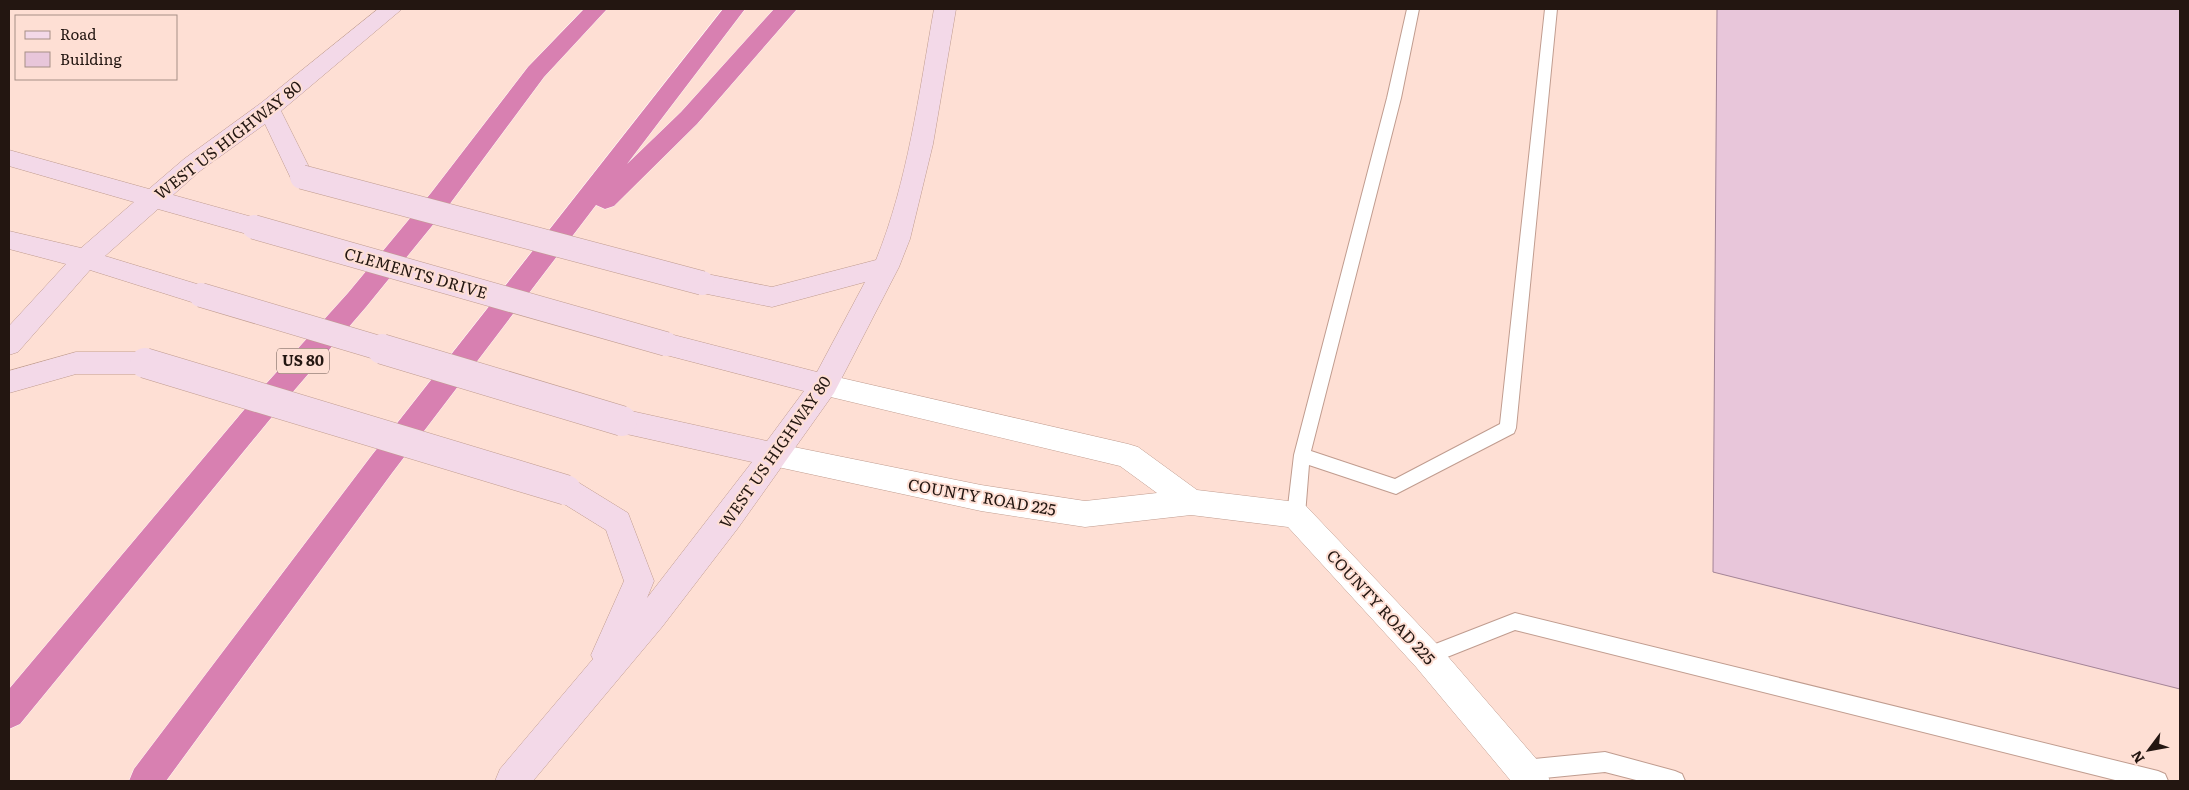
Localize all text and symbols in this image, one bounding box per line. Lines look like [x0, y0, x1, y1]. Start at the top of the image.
legend [15, 15, 178, 80]
text: Road [60, 22, 96, 45]
text: Building [60, 47, 122, 70]
street label: WEST US HIGHWAY 80 [149, 74, 306, 204]
street label: CLEMENTS DRIVE [342, 240, 491, 304]
road number: US 80 [277, 348, 329, 374]
street label: WEST US HIGHWAY 80 [712, 370, 836, 533]
street label: COUNTY ROAD 225 [906, 471, 1058, 521]
street label: COUNTY ROAD 225 [1322, 543, 1442, 669]
north arrow [2124, 725, 2174, 775]
text: N [2125, 747, 2149, 768]

